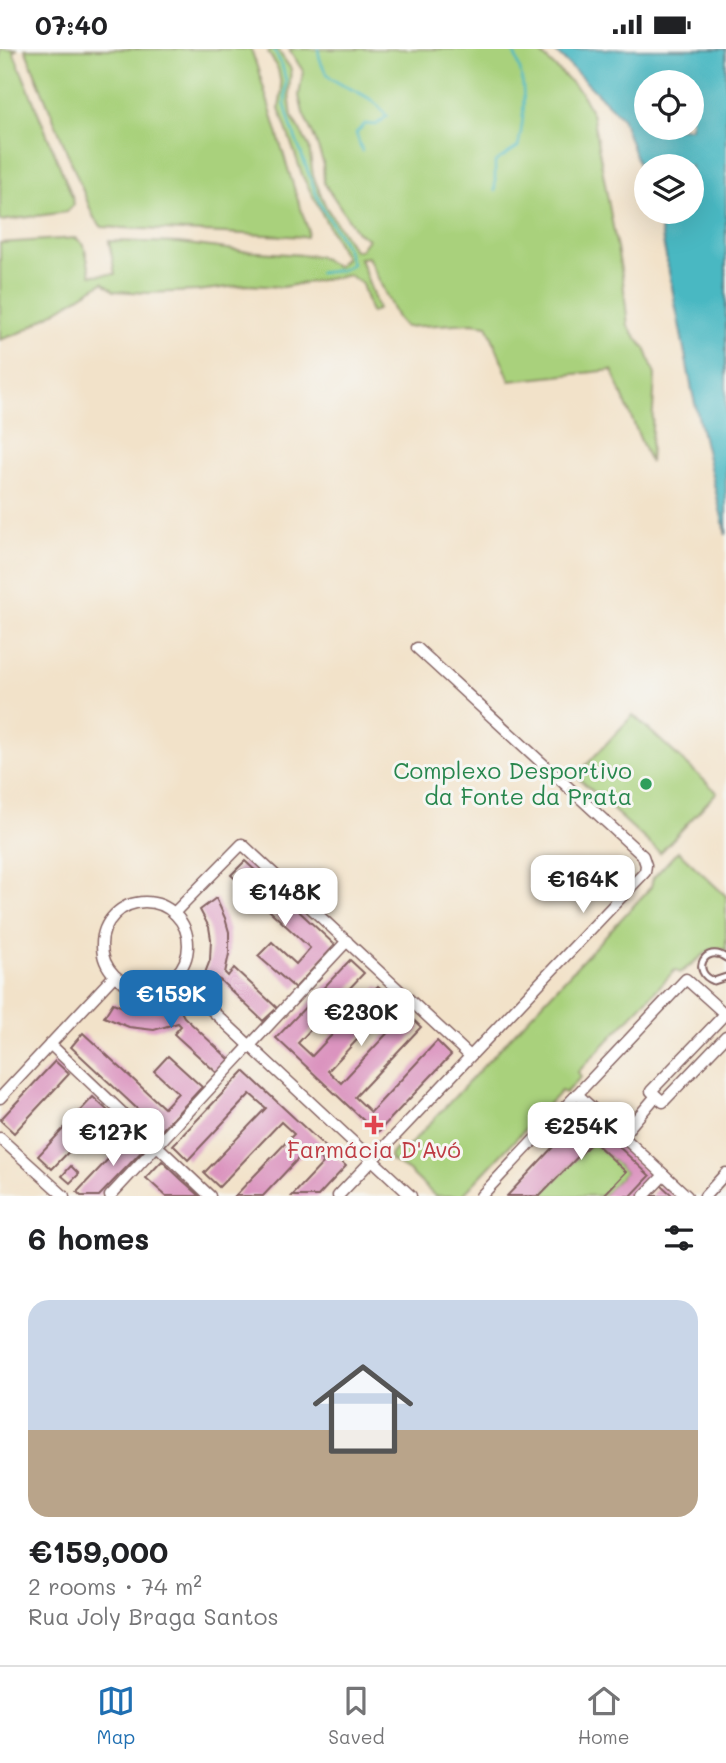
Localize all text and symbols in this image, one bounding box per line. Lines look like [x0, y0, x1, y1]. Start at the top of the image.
text: 07:40 [35, 8, 108, 42]
map controls [634, 70, 704, 224]
button: locate [634, 70, 704, 140]
button: layers [634, 154, 704, 224]
place label: Complexo Desportivo da Fonte da Prata [393, 755, 632, 811]
marker: Complexo Desportivo da Fonte da Prata [638, 776, 654, 792]
pin: €164K [534, 855, 632, 915]
text: €164K [547, 863, 619, 893]
pin: €148K [236, 869, 334, 928]
text: €148K [249, 876, 321, 906]
pin: €159K [122, 971, 220, 1030]
text: €159K [135, 978, 207, 1008]
pin: €230K [312, 989, 410, 1048]
text: €230K [323, 996, 399, 1026]
pin: €254K [532, 1103, 630, 1162]
pin: €127K [64, 1109, 162, 1168]
text: €254K [544, 1110, 618, 1140]
text: €127K [78, 1116, 148, 1146]
marker: Farmácia D'Avó [366, 1117, 382, 1133]
place label: Farmácia D'Avó [287, 1134, 461, 1164]
text: 6 homes [28, 1218, 149, 1258]
icon: filters [660, 1219, 698, 1257]
icon: home [300, 1346, 426, 1472]
text: €159,000 [28, 1531, 168, 1571]
text: 2 rooms · 74 m² [28, 1571, 202, 1601]
text: Rua Joly Braga Santos [28, 1601, 279, 1631]
tab: Map [97, 1682, 135, 1749]
tab: Saved [328, 1682, 385, 1749]
tab: Home [578, 1682, 629, 1749]

